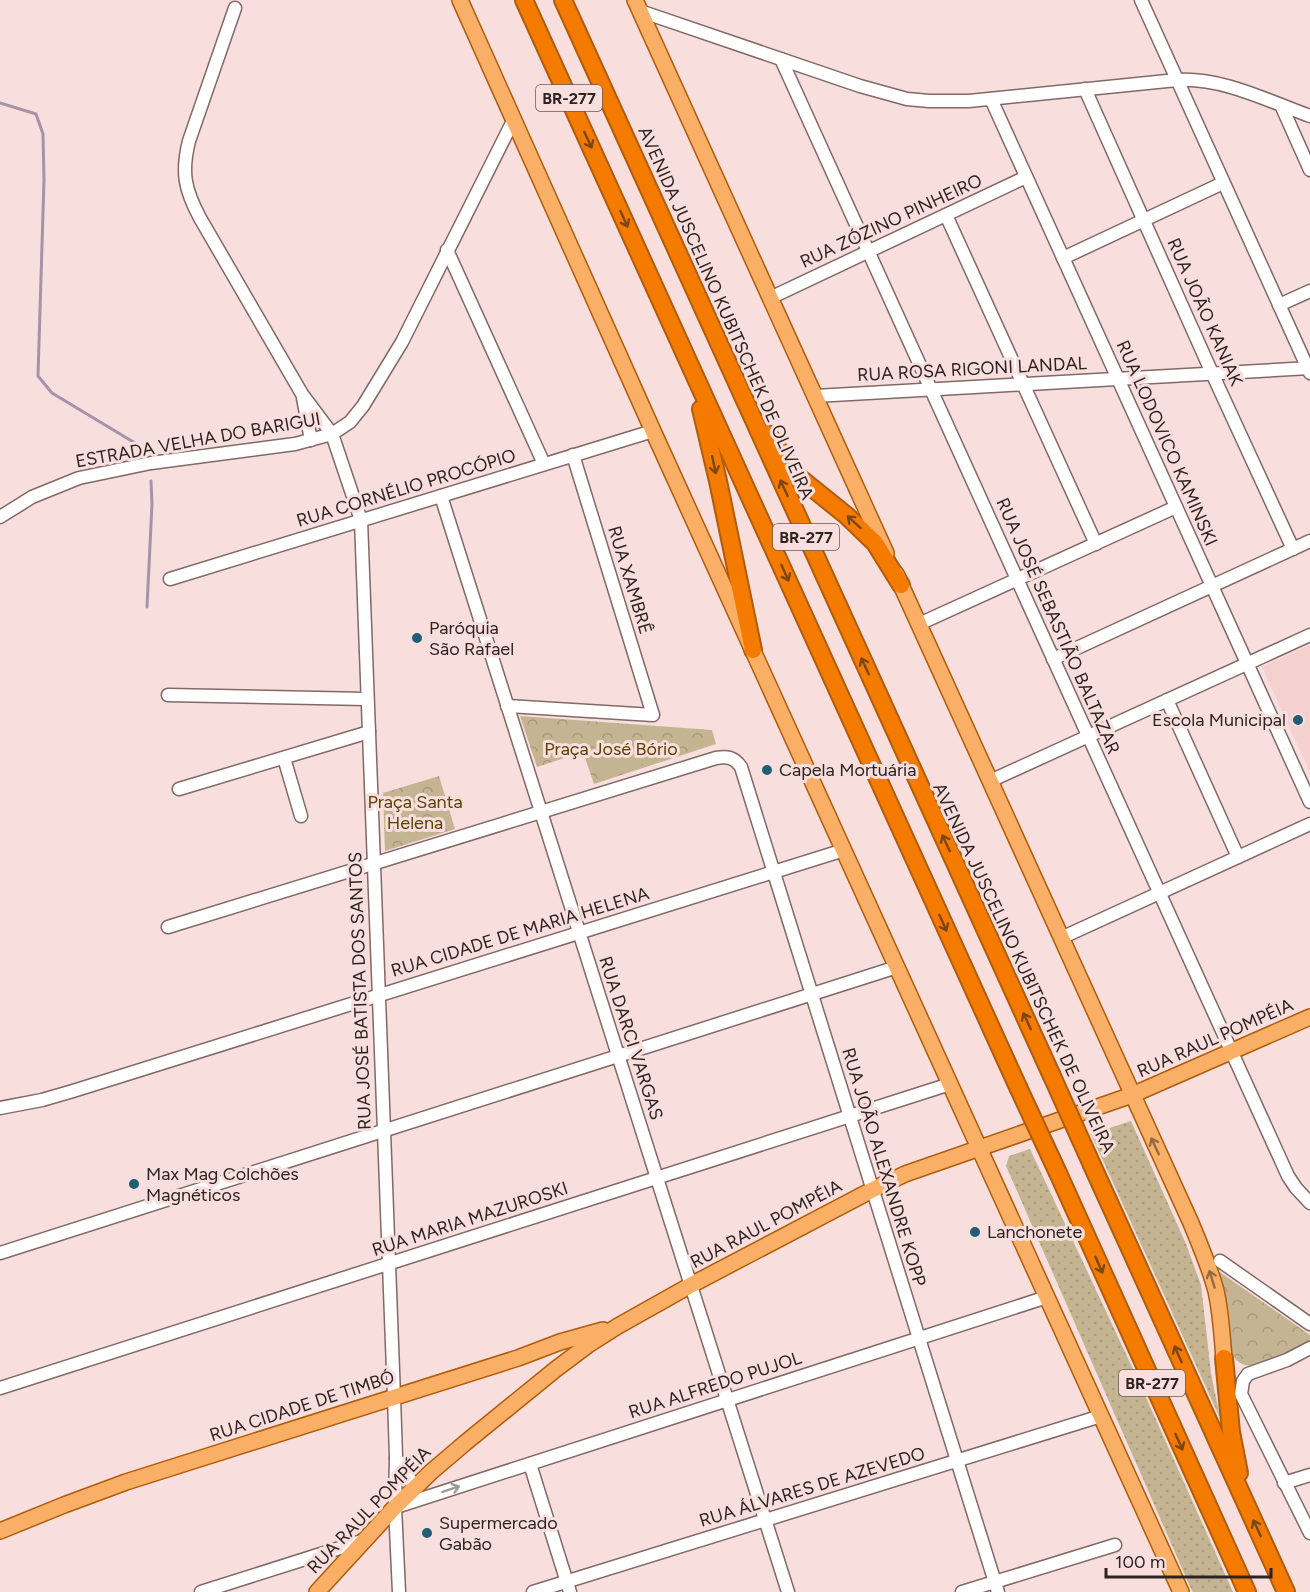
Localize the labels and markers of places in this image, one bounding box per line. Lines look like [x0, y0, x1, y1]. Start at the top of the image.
place label: Paróquia São Rafael [429, 617, 514, 660]
marker: Paróquia São Rafael [410, 631, 424, 645]
place label: Escola Municipal [1152, 709, 1286, 731]
marker: Escola Municipal [1291, 713, 1305, 727]
place label: Capela Mortuária [779, 759, 916, 781]
marker: Capela Mortuária [760, 763, 774, 777]
place label: Max Mag Colchões Magnéticos [146, 1163, 299, 1206]
marker: Max Mag Colchões Magnéticos [127, 1177, 141, 1191]
place label: Lanchonete [987, 1221, 1082, 1243]
marker: Lanchonete [968, 1225, 982, 1239]
place label: Supermercado Gabão [439, 1512, 558, 1555]
marker: Supermercado Gabão [420, 1526, 434, 1540]

